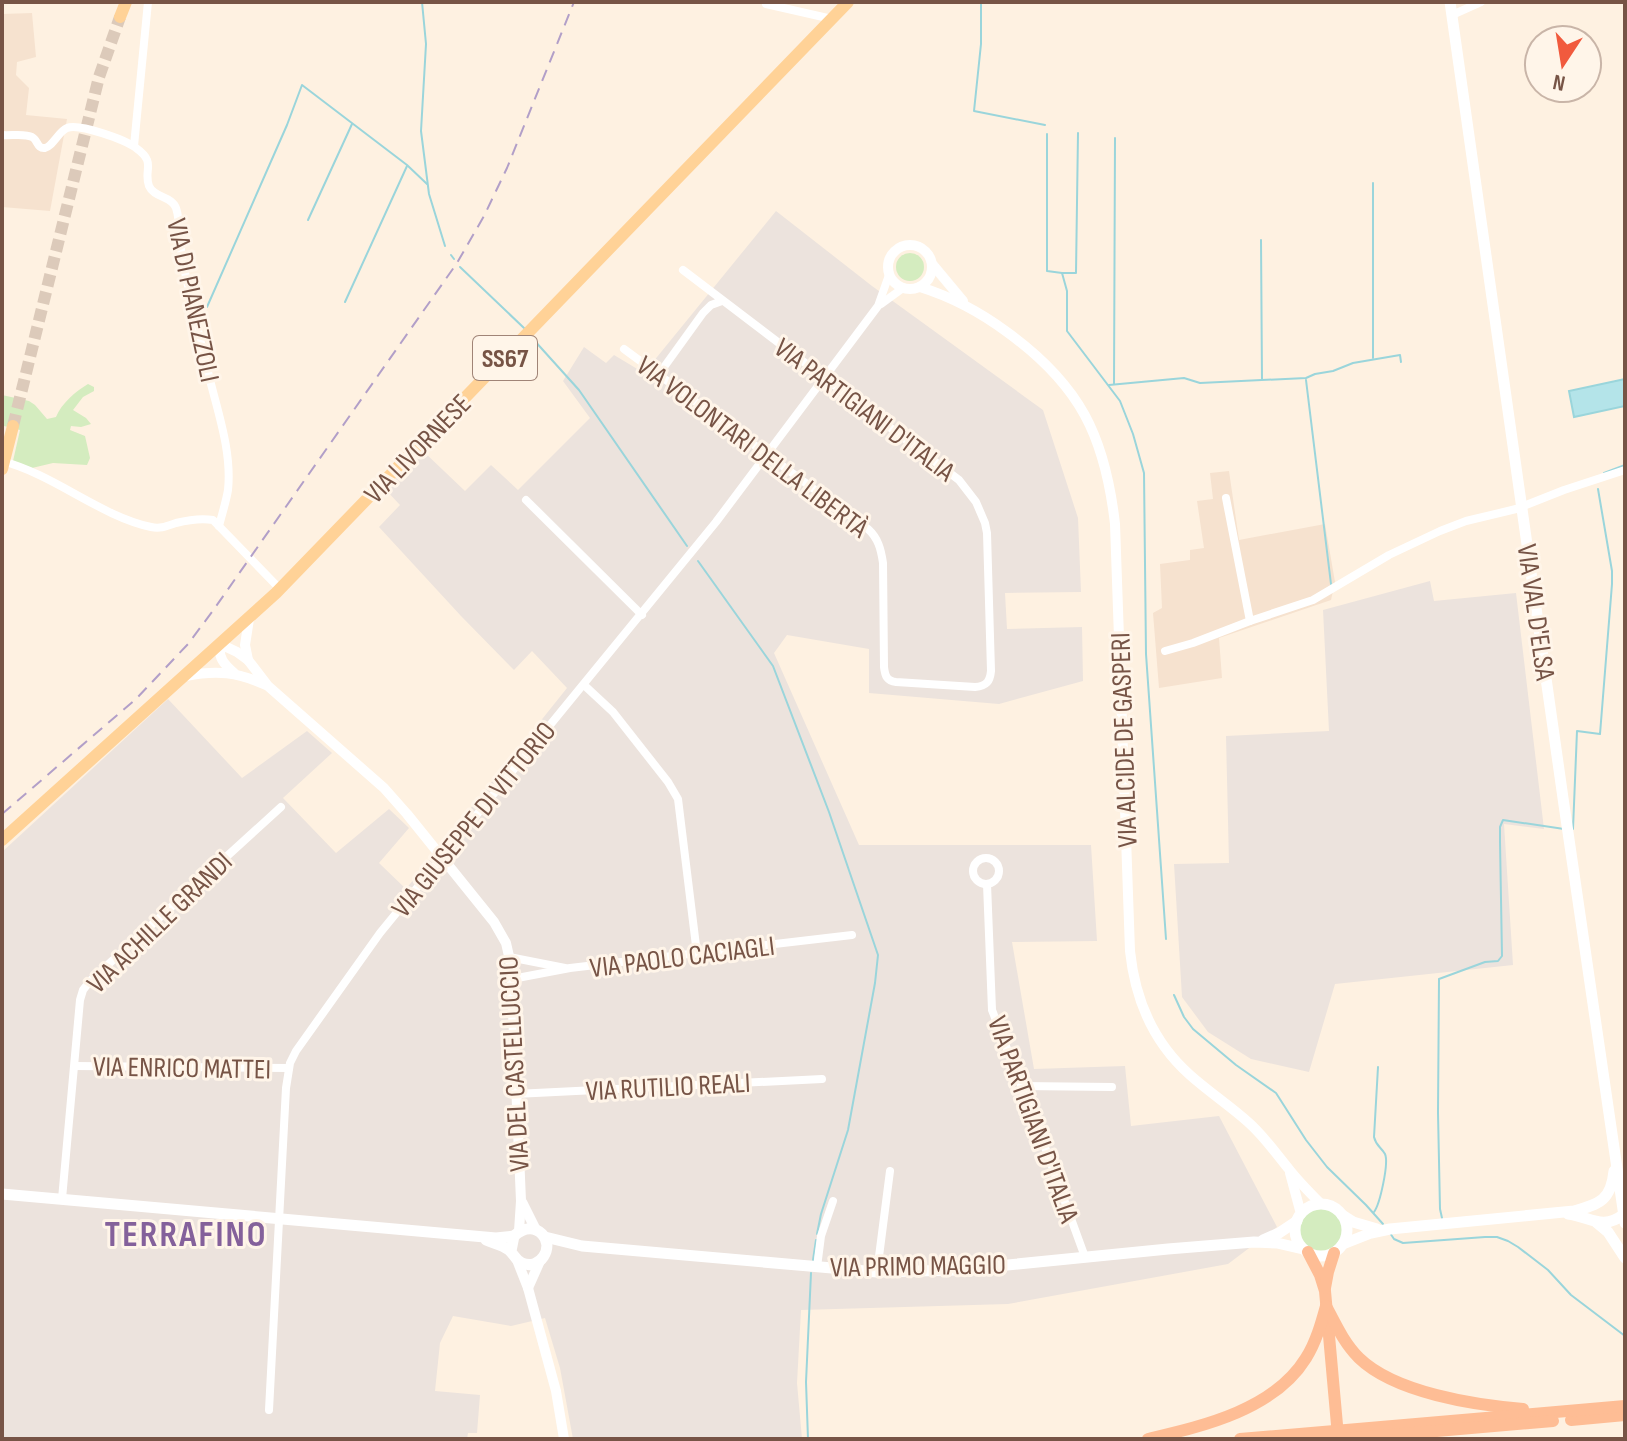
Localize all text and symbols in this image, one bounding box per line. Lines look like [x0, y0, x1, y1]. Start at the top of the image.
north arrow [1523, 24, 1603, 104]
text: N [1551, 68, 1568, 97]
street label: VIA DI PIANEZZOLI [159, 215, 226, 385]
street label: VIA PARTIGIANI D'ITALIA [767, 332, 962, 489]
road number: SS67 [473, 336, 537, 380]
street label: VIA VOLONTARI DELLA LIBERTÀ [630, 349, 875, 546]
street label: VIA LIVORNESE [358, 388, 478, 511]
street label: VIA VAL D'ELSA [1510, 542, 1562, 683]
street label: VIA ALCIDE DE GASPERI [1104, 632, 1145, 848]
street label: VIA GIUSEPPE DI VITTORIO [385, 715, 563, 924]
street label: VIA ACHILLE GRANDI [81, 846, 240, 1001]
street label: VIA PAOLO CACIAGLI [588, 930, 776, 985]
street label: VIA DEL CASTELLUCCIO [492, 955, 537, 1172]
street label: VIA PARTIGIANI D'ITALIA [980, 1012, 1086, 1228]
street label: VIA ENRICO MATTEI [93, 1050, 271, 1087]
street label: VIA RUTILIO REALI [585, 1067, 751, 1108]
district label: TERRAFINO [105, 1214, 267, 1257]
street label: VIA PRIMO MAGGIO [830, 1248, 1006, 1285]

